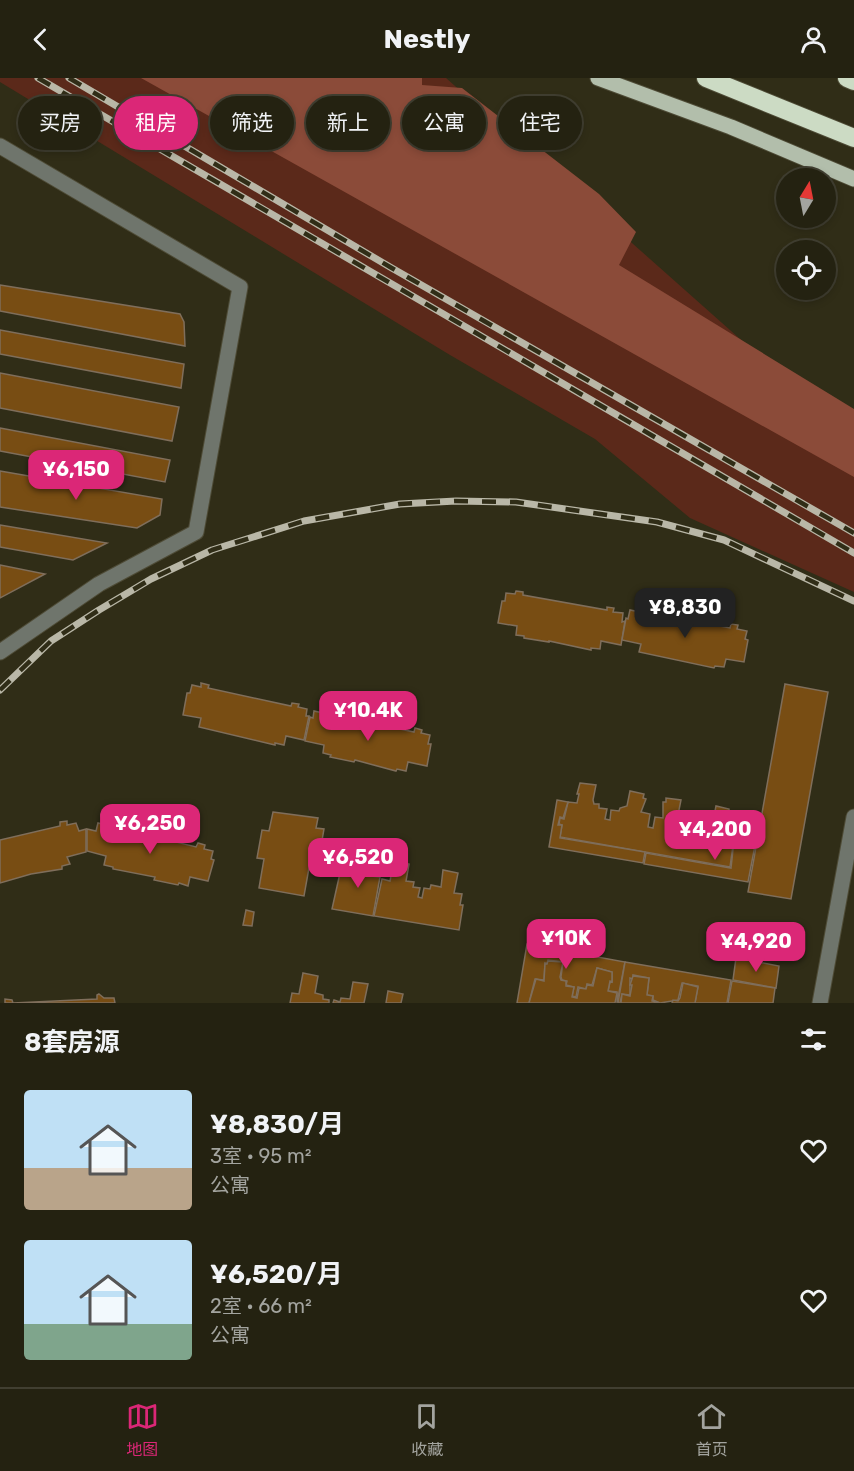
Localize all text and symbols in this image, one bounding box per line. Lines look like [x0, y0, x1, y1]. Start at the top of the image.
icon: back [24, 23, 57, 56]
text: Nestly [384, 23, 470, 55]
icon: person [797, 23, 830, 56]
chip: 买房 [18, 96, 102, 150]
chip: 租房 [114, 96, 198, 150]
chip: 筛选 [210, 96, 294, 150]
chip: 新上 [306, 96, 390, 150]
chip: 公寓 [402, 96, 486, 150]
chip: 住宅 [498, 96, 582, 150]
north arrow [776, 168, 836, 228]
map controls [776, 168, 836, 300]
button: locate [776, 240, 836, 300]
pin: ¥6,150 [27, 450, 125, 501]
text: ¥6,150 [42, 457, 110, 481]
pin: ¥8,830 [636, 588, 734, 639]
text: ¥8,830 [648, 595, 722, 619]
pin: ¥10.4K [319, 691, 417, 742]
text: ¥10.4K [333, 698, 403, 722]
pin: ¥6,250 [101, 804, 199, 855]
pin: ¥4,200 [666, 810, 764, 861]
text: ¥6,250 [114, 811, 186, 835]
text: ¥4,200 [678, 817, 752, 841]
pin: ¥6,520 [309, 838, 407, 889]
text: ¥6,520 [322, 845, 394, 869]
pin: ¥10K [530, 919, 602, 970]
pin: ¥4,920 [707, 922, 805, 973]
text: ¥10K [541, 926, 591, 950]
text: ¥4,920 [720, 929, 792, 953]
icon: filters [797, 1023, 830, 1056]
text: 8套房源 [24, 1027, 120, 1058]
text: ¥8,830/月 [210, 1109, 344, 1140]
icon: home [72, 1114, 144, 1186]
icon: heart [797, 1134, 830, 1167]
text: 3室 · 95 m² [210, 1144, 312, 1168]
text: 公寓 [210, 1173, 250, 1197]
text: ¥6,520/月 [210, 1259, 343, 1290]
icon: home [72, 1264, 144, 1336]
icon: heart [797, 1284, 830, 1317]
text: 2室 · 66 m² [210, 1294, 312, 1318]
text: 公寓 [210, 1323, 250, 1347]
tab: 地图 [126, 1400, 159, 1460]
tab: 收藏 [410, 1400, 443, 1460]
tab: 首页 [695, 1400, 728, 1460]

